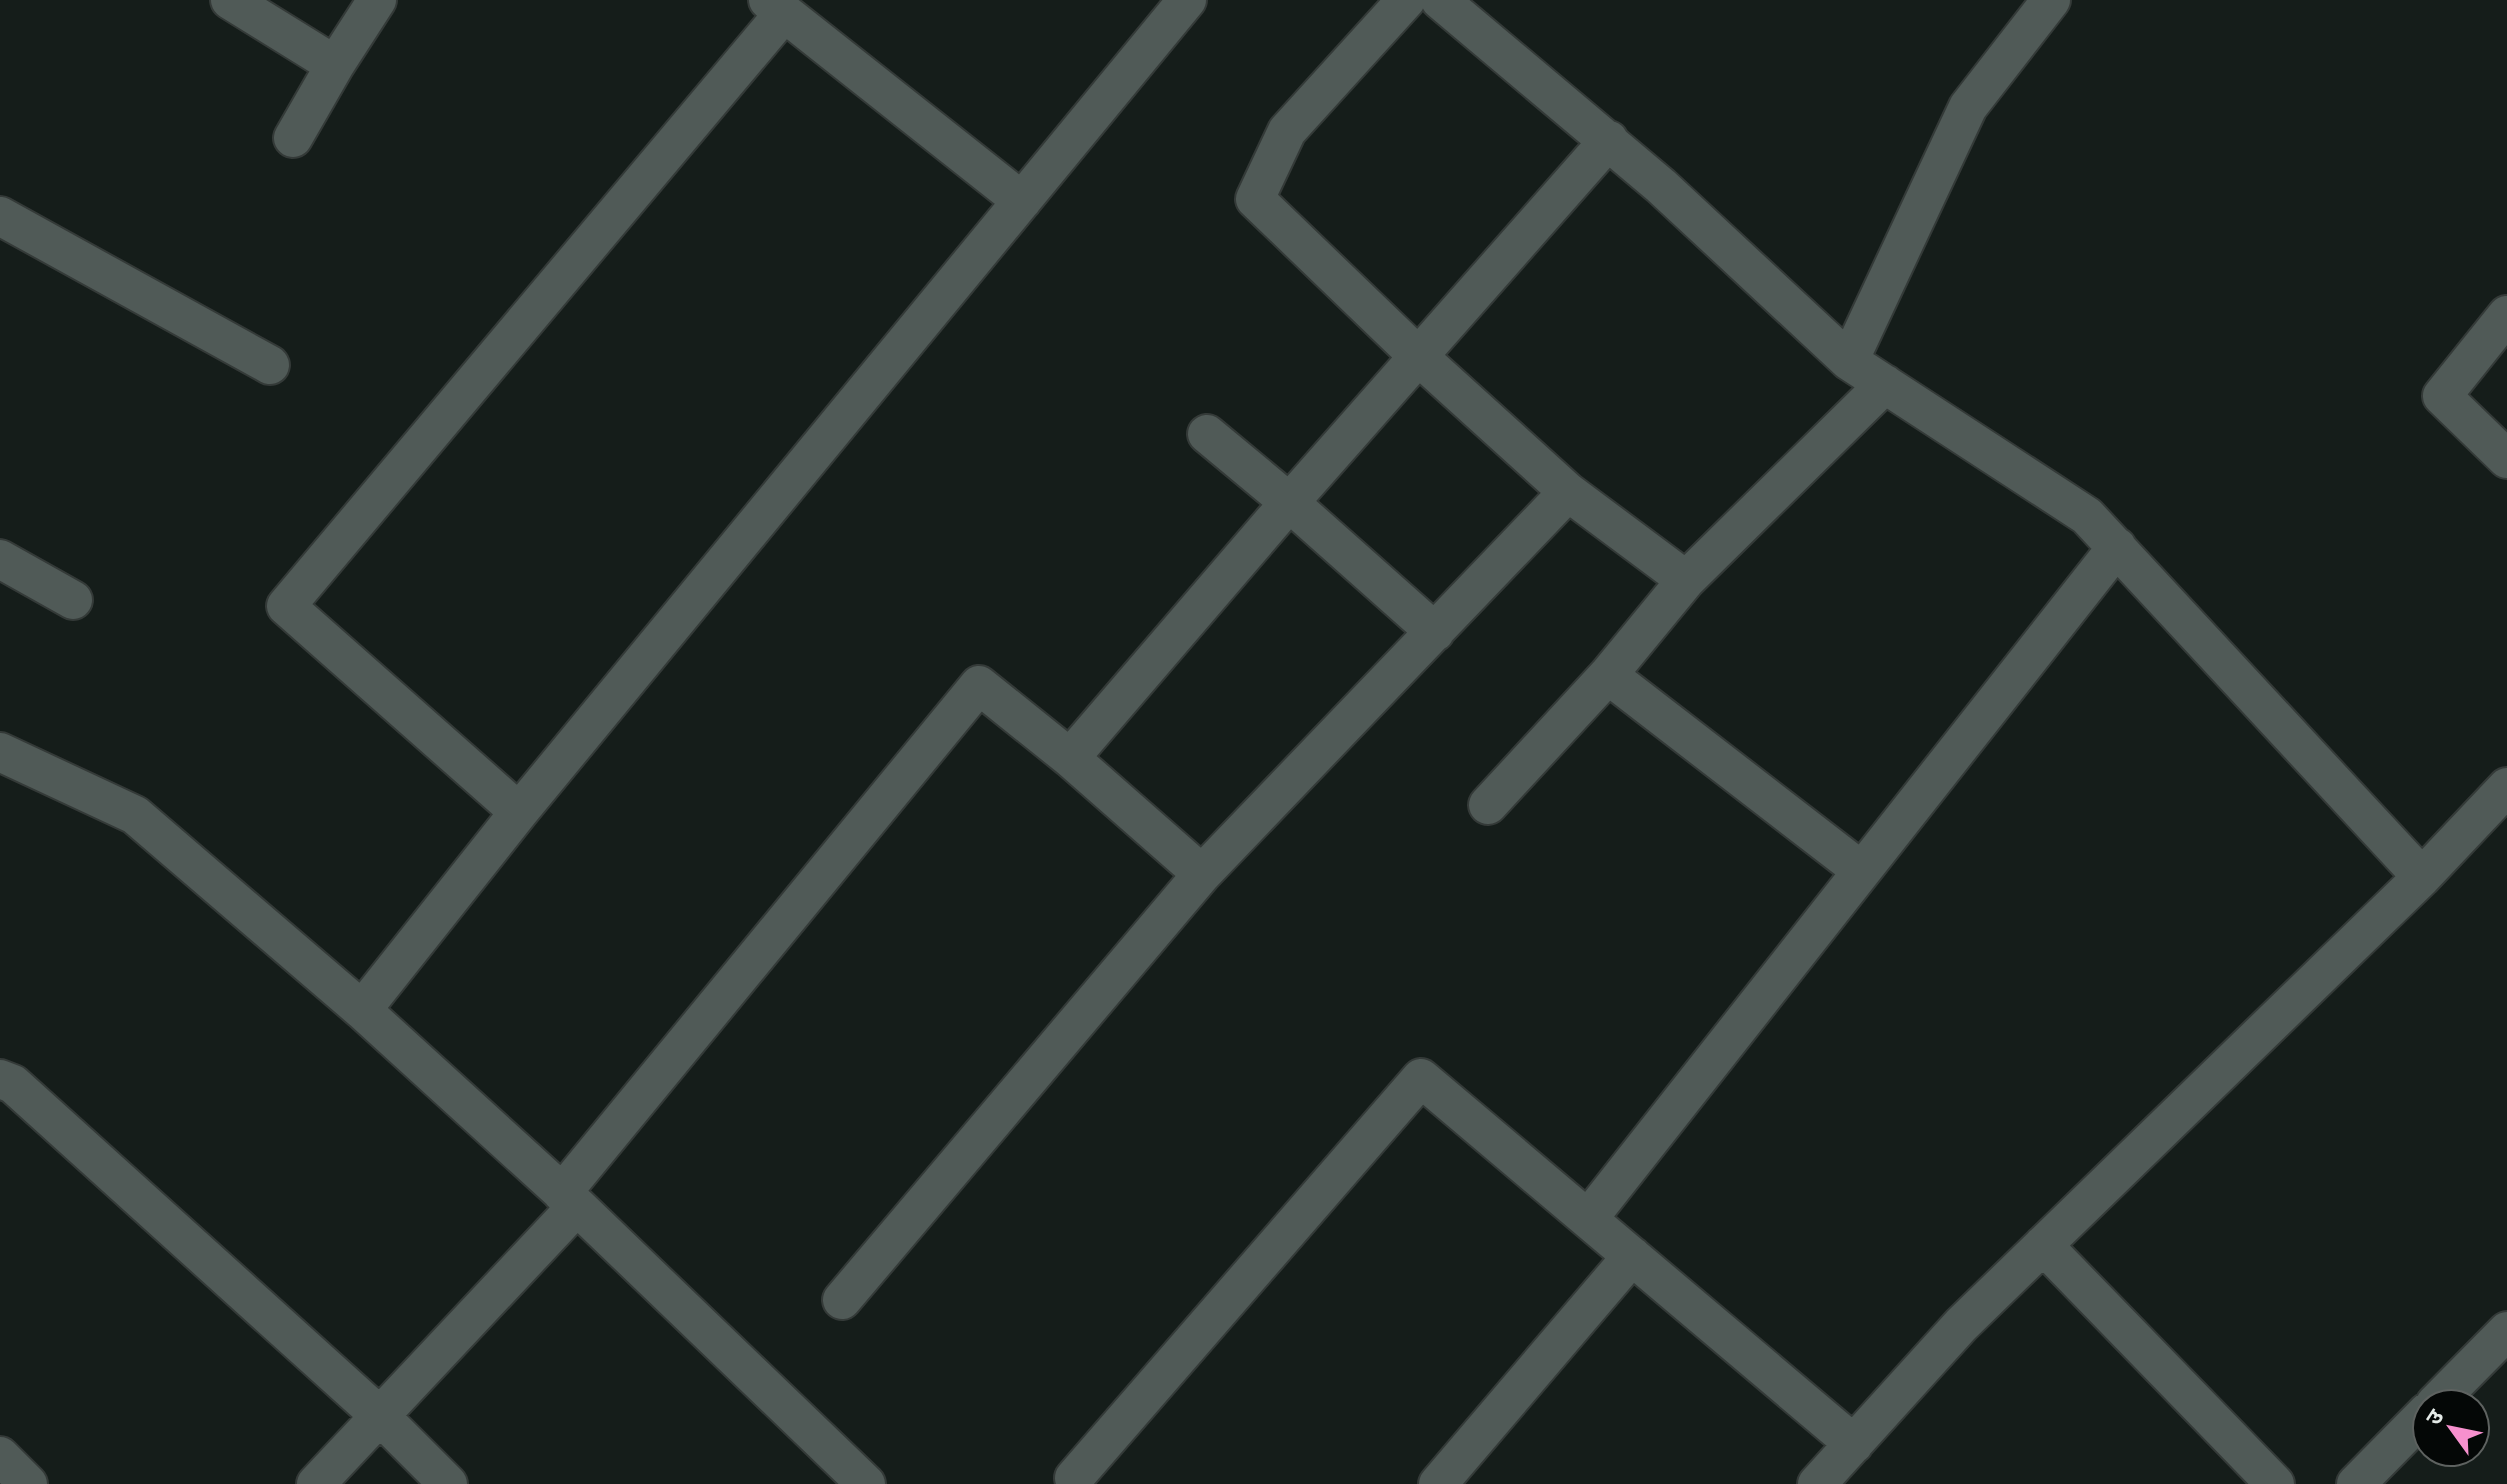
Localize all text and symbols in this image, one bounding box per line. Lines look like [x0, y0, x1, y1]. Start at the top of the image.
north arrow [2411, 1388, 2491, 1468]
text: उ [2421, 1404, 2451, 1431]

